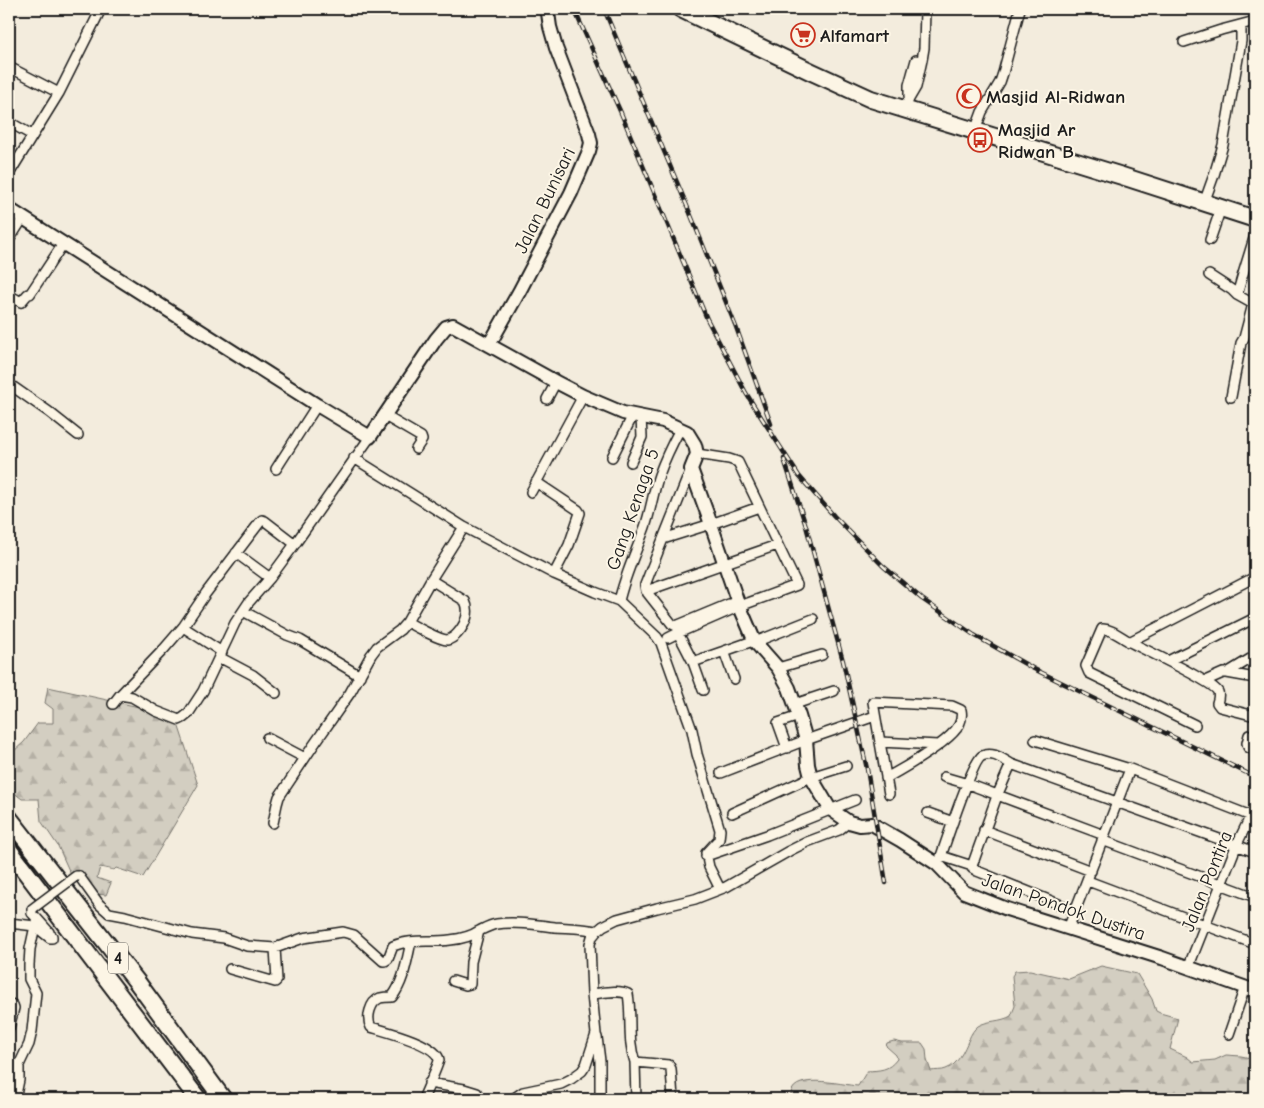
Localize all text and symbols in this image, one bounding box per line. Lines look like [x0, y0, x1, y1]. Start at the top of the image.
supermarket icon: Alfamart [790, 22, 816, 48]
place label: Alfamart [820, 25, 890, 47]
mosque icon: Masjid Al-Ridwan [956, 83, 982, 109]
place label: Masjid Al-Ridwan [986, 86, 1125, 108]
place label: Masjid Ar Ridwan B [998, 119, 1076, 163]
bus stop icon: Masjid Ar Ridwan B [967, 127, 993, 153]
street label: Jalan Bunisari [510, 144, 580, 257]
street label: Gang Kenaga 5 [602, 446, 664, 573]
street label: Jalan Pontira [1177, 828, 1237, 935]
street label: Jalan Pondok Dustira [979, 869, 1148, 945]
road number: 4 [108, 942, 128, 974]

